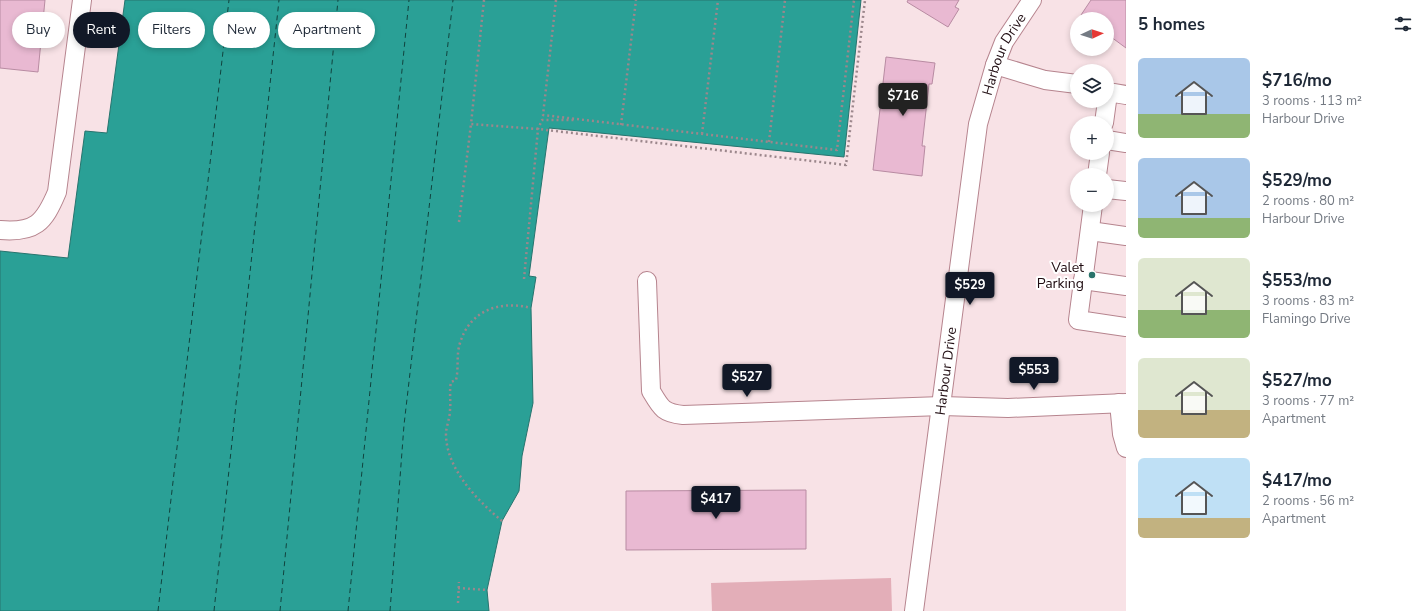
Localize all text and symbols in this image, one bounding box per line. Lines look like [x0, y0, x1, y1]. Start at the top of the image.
street label: Harbour Drive [978, 9, 1031, 98]
chip: Buy [12, 12, 65, 48]
chip: Rent [73, 12, 130, 48]
chip: Filters [138, 12, 205, 48]
chip: New [213, 12, 270, 48]
chip: Apartment [278, 12, 375, 48]
north arrow [1070, 12, 1114, 56]
map controls [1070, 12, 1114, 212]
text: 5 homes [1138, 13, 1205, 36]
icon: filters [1392, 13, 1414, 35]
button: layers [1070, 64, 1114, 108]
text: $716/mo [1262, 69, 1332, 92]
icon: home [1170, 74, 1218, 122]
pin: $716 [879, 83, 927, 117]
text: $716 [887, 87, 919, 105]
text: 3 rooms · 113 m² [1262, 92, 1362, 110]
text: Harbour Drive [1262, 110, 1344, 128]
button: + [1070, 116, 1114, 160]
button: − [1070, 168, 1114, 212]
text: $529/mo [1262, 169, 1332, 192]
icon: home [1170, 174, 1218, 222]
text: 2 rooms · 80 m² [1262, 192, 1354, 210]
text: Harbour Drive [1262, 210, 1344, 228]
place label: Valet Parking [1037, 258, 1084, 293]
text: $553/mo [1262, 269, 1332, 292]
marker: Valet Parking [1087, 270, 1097, 280]
pin: $529 [946, 272, 994, 306]
icon: home [1170, 274, 1218, 322]
text: $529 [954, 276, 986, 294]
text: 3 rooms · 83 m² [1262, 292, 1354, 310]
text: Flamingo Drive [1262, 310, 1350, 328]
street label: Harbour Drive [931, 326, 961, 416]
pin: $553 [1010, 357, 1058, 391]
text: $553 [1018, 361, 1050, 379]
pin: $527 [723, 364, 771, 398]
text: $527 [731, 368, 763, 386]
text: $527/mo [1262, 369, 1332, 392]
icon: home [1170, 374, 1218, 422]
text: 3 rooms · 77 m² [1262, 392, 1354, 410]
text: Apartment [1262, 410, 1325, 428]
text: $417/mo [1262, 469, 1332, 492]
icon: home [1170, 474, 1218, 522]
pin: $417 [692, 486, 740, 520]
text: $417 [700, 490, 732, 508]
text: 2 rooms · 56 m² [1262, 492, 1354, 510]
text: Apartment [1262, 510, 1325, 528]

